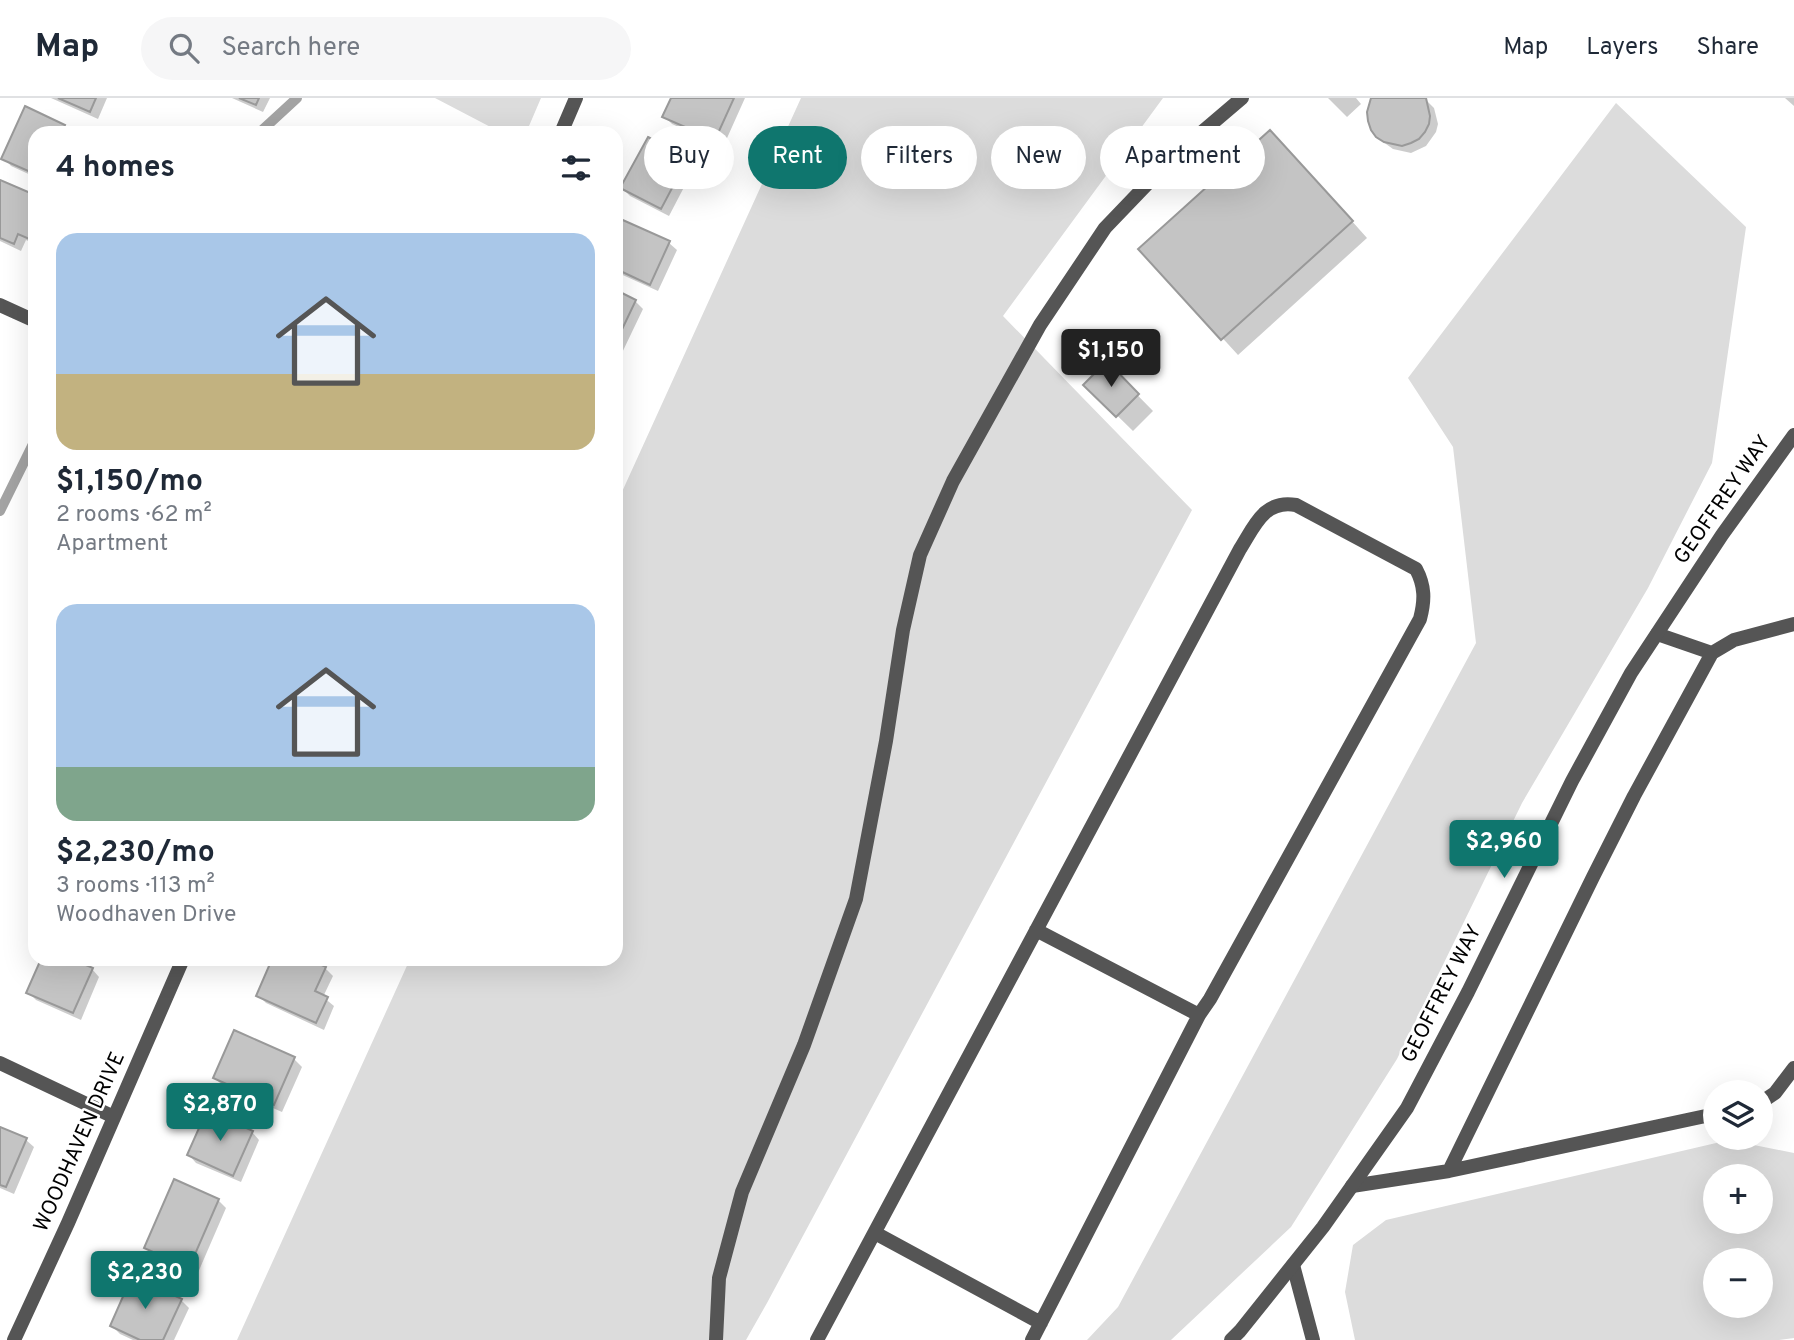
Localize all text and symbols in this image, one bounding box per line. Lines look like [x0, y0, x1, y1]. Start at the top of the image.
search box [141, 17, 631, 80]
text: Map [35, 27, 99, 69]
icon: search [165, 29, 203, 67]
text: Search here [221, 32, 360, 65]
text: Map [1503, 33, 1548, 63]
text: Layers [1586, 33, 1658, 63]
text: Share [1696, 33, 1759, 63]
chip: Buy [644, 126, 734, 189]
chip: Rent [748, 126, 847, 189]
chip: Filters [861, 126, 977, 189]
chip: New [991, 126, 1086, 189]
chip: Apartment [1100, 126, 1265, 189]
icon: filters [557, 149, 595, 187]
text: 4 homes [56, 150, 175, 187]
icon: home [263, 278, 389, 404]
pin: $1,150 [1054, 330, 1168, 389]
text: $1,150 [1077, 337, 1145, 366]
street label: GEOFFREY WAY [1669, 430, 1777, 570]
text: $1,150/mo [56, 464, 203, 501]
text: 2 rooms · 62 m² [56, 501, 212, 530]
text: Apartment [56, 530, 168, 559]
icon: home [263, 649, 389, 775]
pin: $2,960 [1447, 820, 1561, 880]
text: $2,960 [1465, 828, 1543, 857]
text: $2,230/mo [56, 835, 215, 872]
text: 3 rooms · 113 m² [56, 872, 215, 901]
text: Woodhaven Drive [56, 901, 236, 930]
street label: GEOFFREY WAY [1396, 920, 1488, 1068]
street label: WOODHAVEN DRIVE [28, 1048, 132, 1236]
map controls [1703, 1080, 1773, 1318]
button: layers [1703, 1080, 1773, 1150]
pin: $2,870 [163, 1084, 277, 1143]
text: $2,870 [182, 1091, 258, 1120]
button: + [1703, 1164, 1773, 1234]
button: − [1703, 1248, 1773, 1318]
pin: $2,230 [88, 1252, 202, 1311]
text: $2,230 [107, 1259, 183, 1288]

